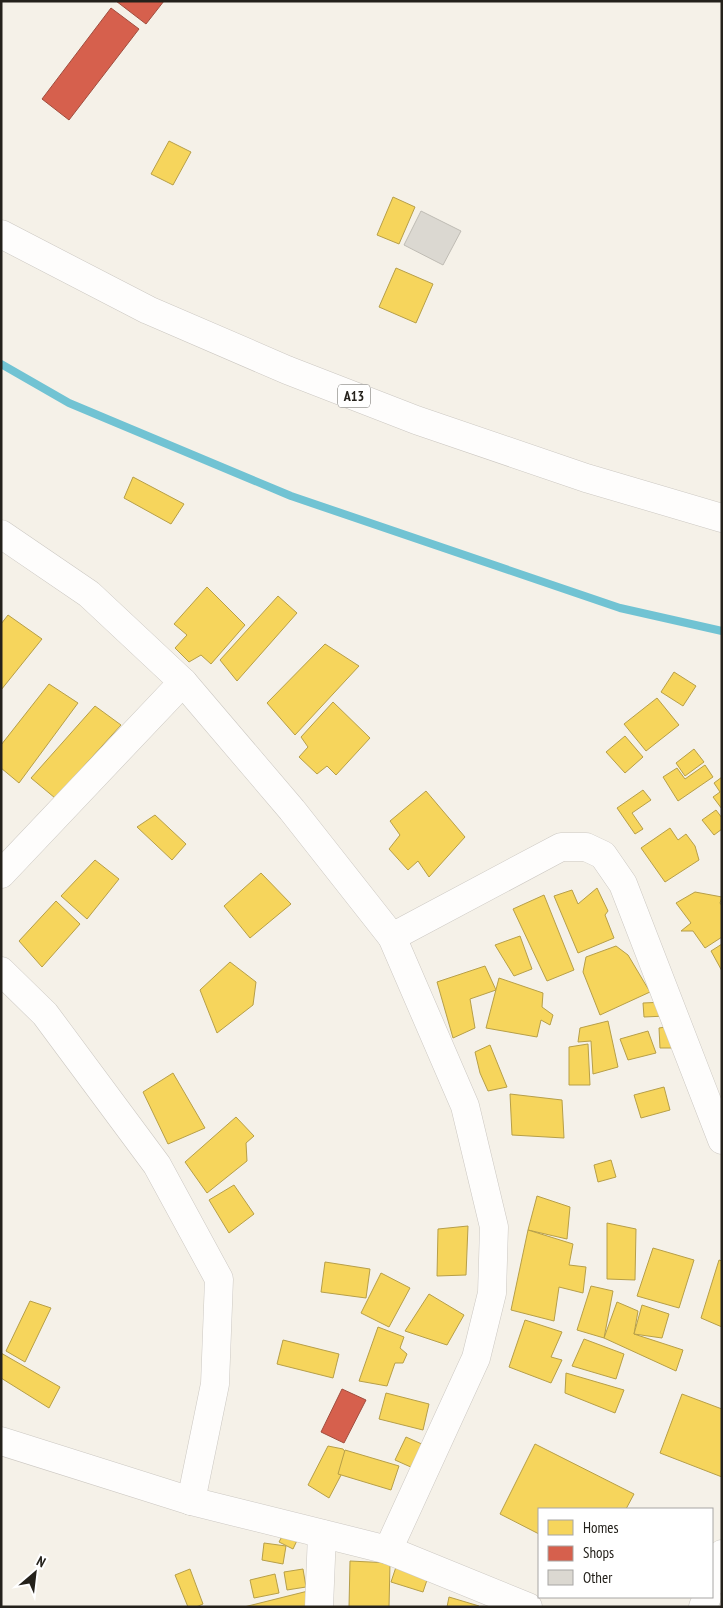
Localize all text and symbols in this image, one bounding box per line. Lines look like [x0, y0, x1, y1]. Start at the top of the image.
road number: A13 [338, 384, 370, 408]
legend [538, 1508, 713, 1598]
text: Homes [583, 1518, 619, 1537]
text: Shops [583, 1543, 614, 1562]
north arrow [10, 1548, 60, 1598]
text: N [34, 1552, 49, 1571]
text: Other [583, 1568, 613, 1587]

